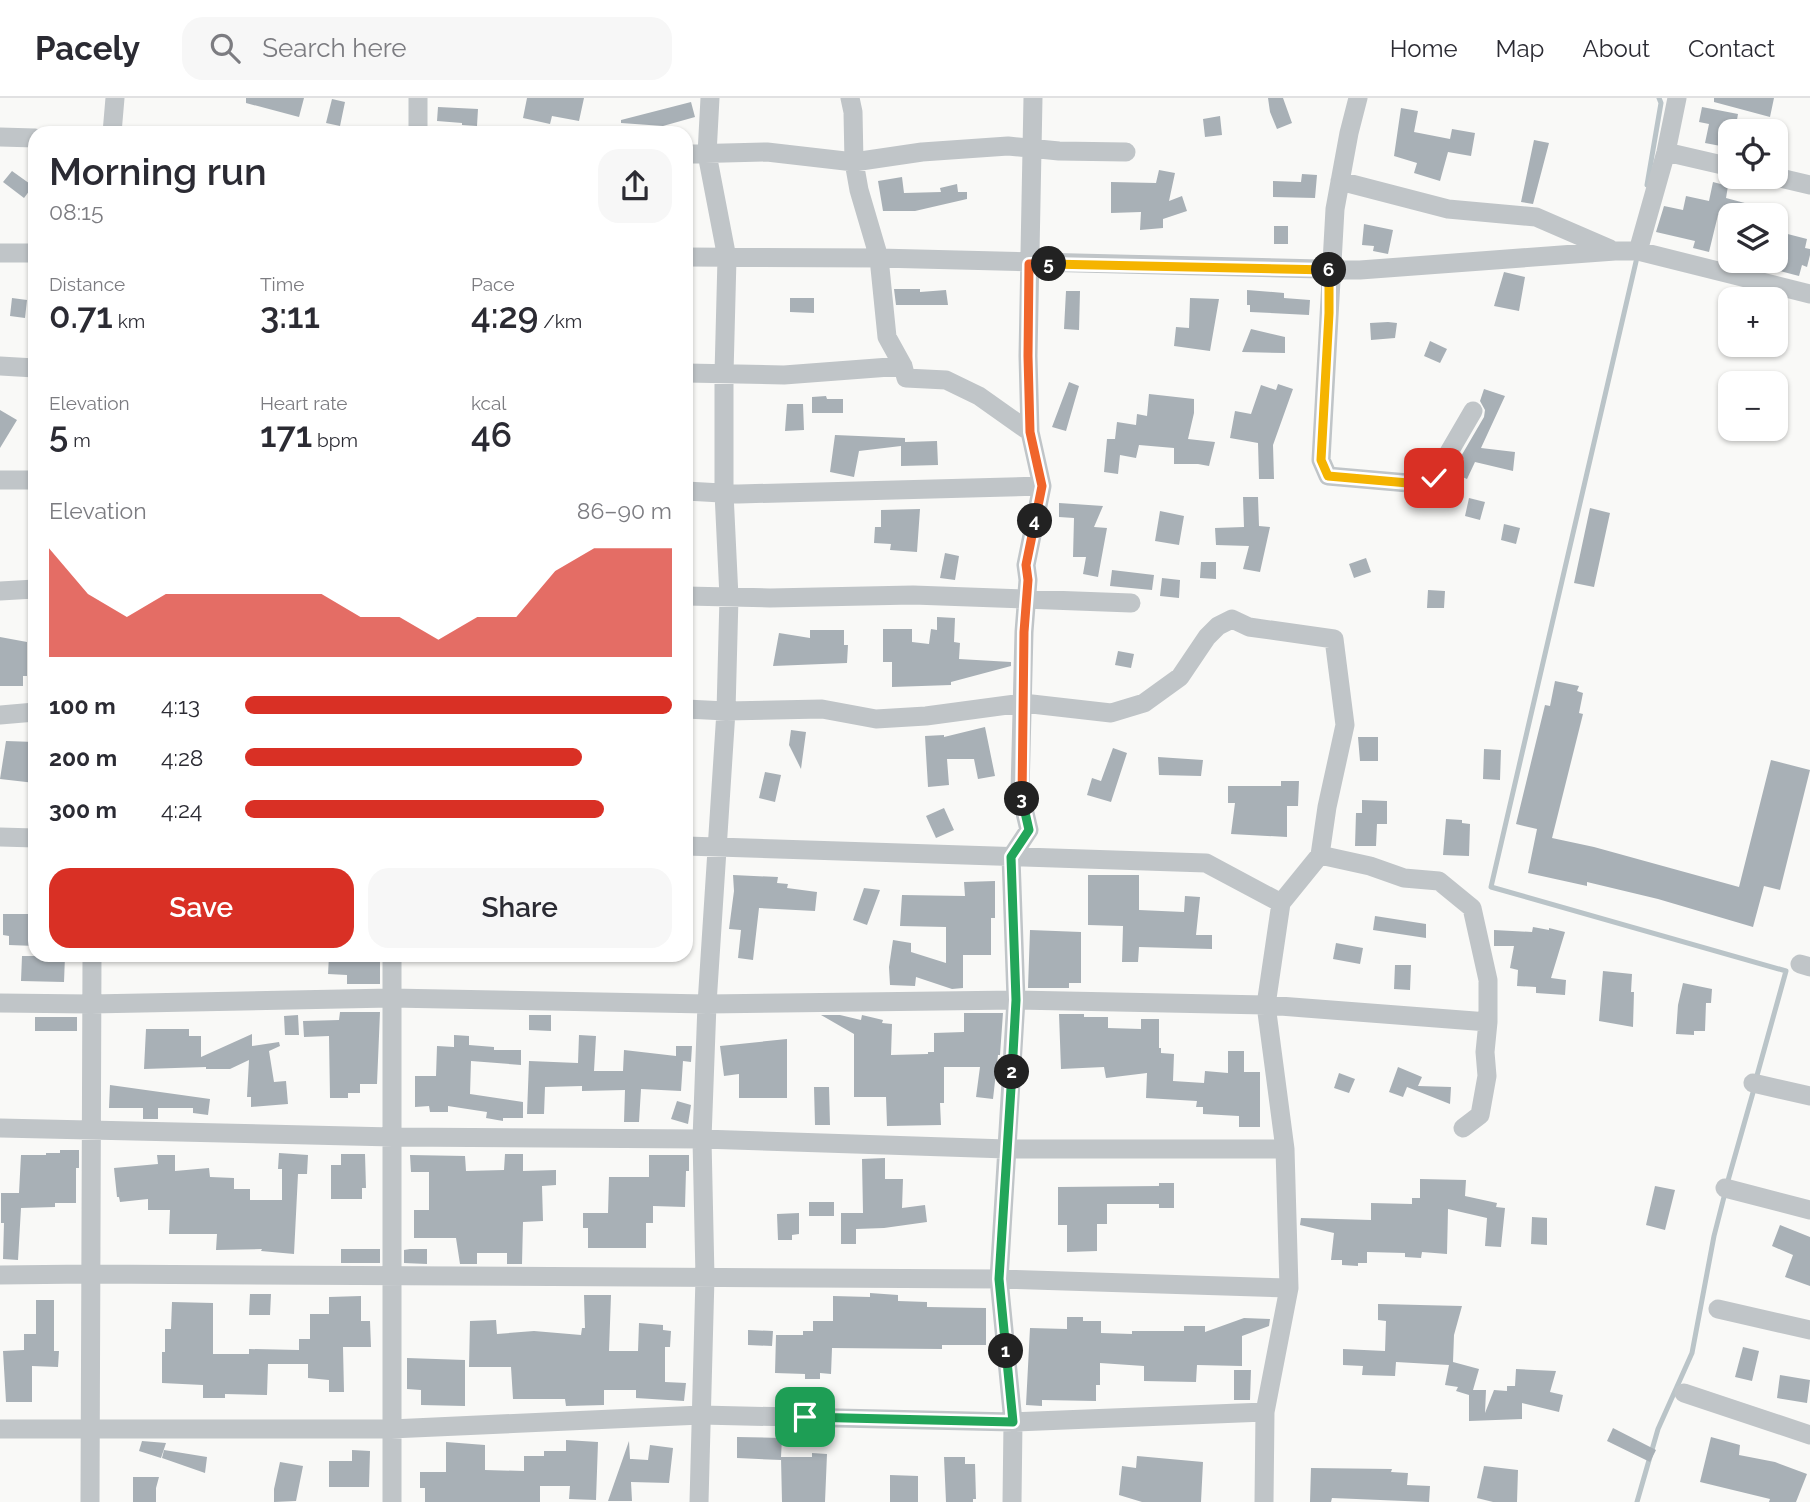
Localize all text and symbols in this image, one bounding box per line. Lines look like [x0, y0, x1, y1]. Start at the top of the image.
search box [182, 17, 672, 80]
text: Pacely [35, 29, 140, 68]
icon: search [206, 29, 244, 67]
text: Search here [262, 33, 407, 63]
text: Home [1390, 34, 1458, 63]
text: Map [1496, 34, 1544, 63]
text: About [1582, 34, 1650, 63]
text: Contact [1688, 34, 1775, 63]
map controls [1718, 119, 1788, 441]
button: locate [1718, 119, 1788, 189]
text: Morning run [49, 149, 267, 194]
button: share [598, 149, 672, 223]
text: 08:15 [49, 198, 103, 225]
button: layers [1718, 203, 1788, 273]
pin: 5 [1032, 246, 1066, 282]
text: 5 [1043, 252, 1054, 274]
pin: 6 [1312, 252, 1346, 288]
text: 6 [1323, 258, 1334, 280]
text: Distance [49, 273, 125, 295]
text: Time [260, 273, 304, 295]
text: Pace [471, 273, 515, 295]
button: + [1718, 287, 1788, 357]
text: 0.71 [49, 295, 113, 336]
text: 3:11 [260, 295, 320, 336]
text: 4:29 [471, 295, 538, 336]
text: km [113, 310, 145, 332]
text: /km [538, 310, 582, 332]
button: − [1718, 371, 1788, 441]
text: Elevation [49, 392, 130, 414]
text: Heart rate [260, 392, 348, 414]
text: kcal [471, 392, 507, 414]
text: 5 [49, 414, 68, 455]
text: 171 [260, 414, 312, 455]
text: 46 [471, 414, 512, 455]
text: m [68, 429, 91, 451]
text: bpm [312, 429, 358, 451]
pin [1404, 448, 1464, 508]
icon: check [1415, 459, 1453, 497]
text: Elevation [49, 497, 147, 524]
text: 86–90 m [577, 497, 672, 524]
pin: 4 [1018, 504, 1052, 538]
text: 4 [1029, 509, 1040, 531]
text: 100 m [49, 692, 116, 719]
text: 4:13 [161, 692, 200, 719]
text: 200 m [49, 744, 117, 771]
text: 4:28 [161, 744, 204, 771]
pin: 3 [1004, 782, 1040, 816]
text: 3 [1016, 787, 1027, 809]
text: 300 m [49, 796, 117, 823]
text: 4:24 [161, 796, 202, 823]
button: Save [49, 868, 354, 948]
button: Share [368, 868, 672, 948]
pin: 2 [995, 1054, 1030, 1090]
text: 2 [1006, 1060, 1017, 1082]
pin: 1 [988, 1334, 1024, 1368]
text: 1 [1001, 1339, 1010, 1361]
pin [775, 1387, 835, 1447]
icon: arrive [786, 1398, 824, 1436]

